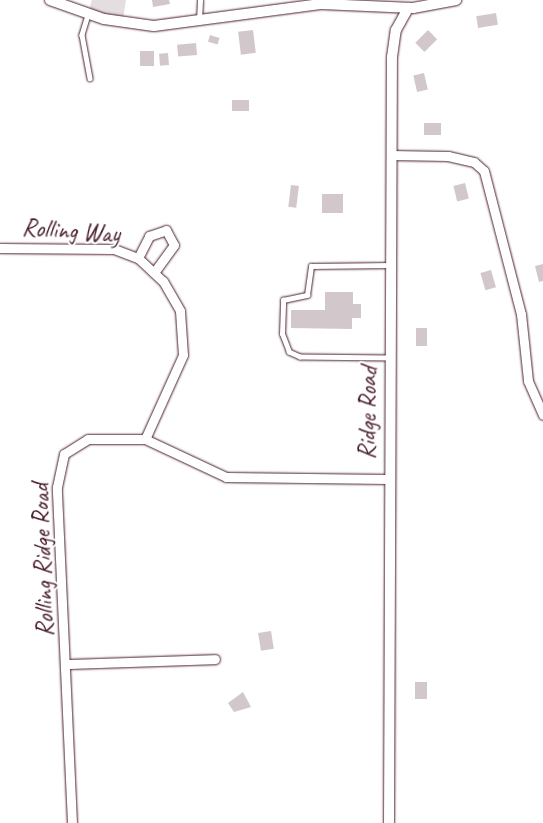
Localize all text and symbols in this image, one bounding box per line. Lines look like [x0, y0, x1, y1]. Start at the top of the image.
street label: Rolling Way [21, 213, 121, 249]
street label: Ridge Road [352, 366, 384, 460]
street label: Rolling Ridge Road [25, 482, 61, 638]

